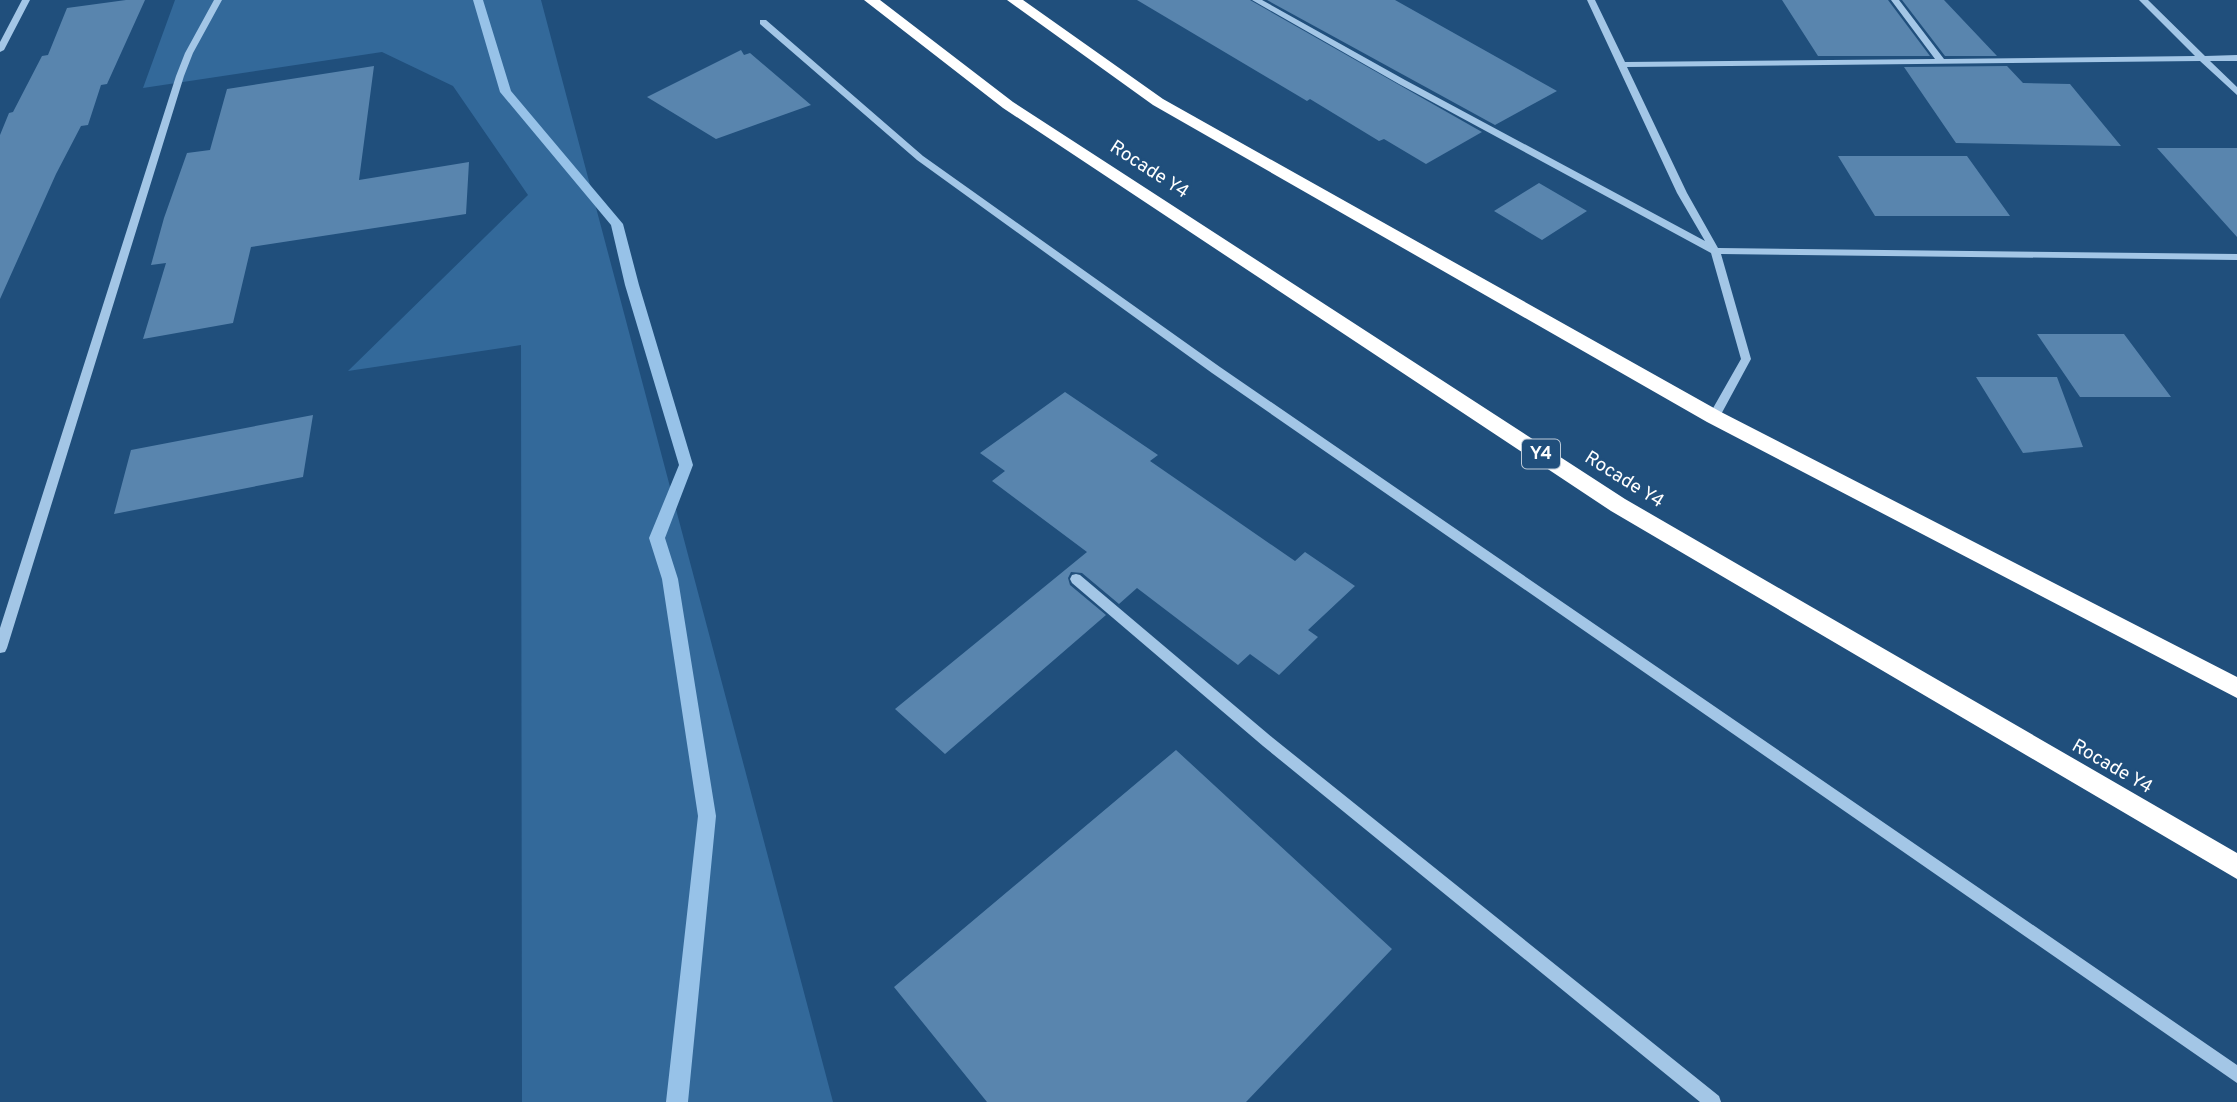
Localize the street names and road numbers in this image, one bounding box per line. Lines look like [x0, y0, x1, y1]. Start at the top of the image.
street label: Rocade Y4 [1105, 136, 1193, 204]
road number: Y4 [1522, 440, 1560, 468]
street label: Rocade Y4 [1580, 446, 1668, 514]
street label: Rocade Y4 [2067, 734, 2157, 800]

